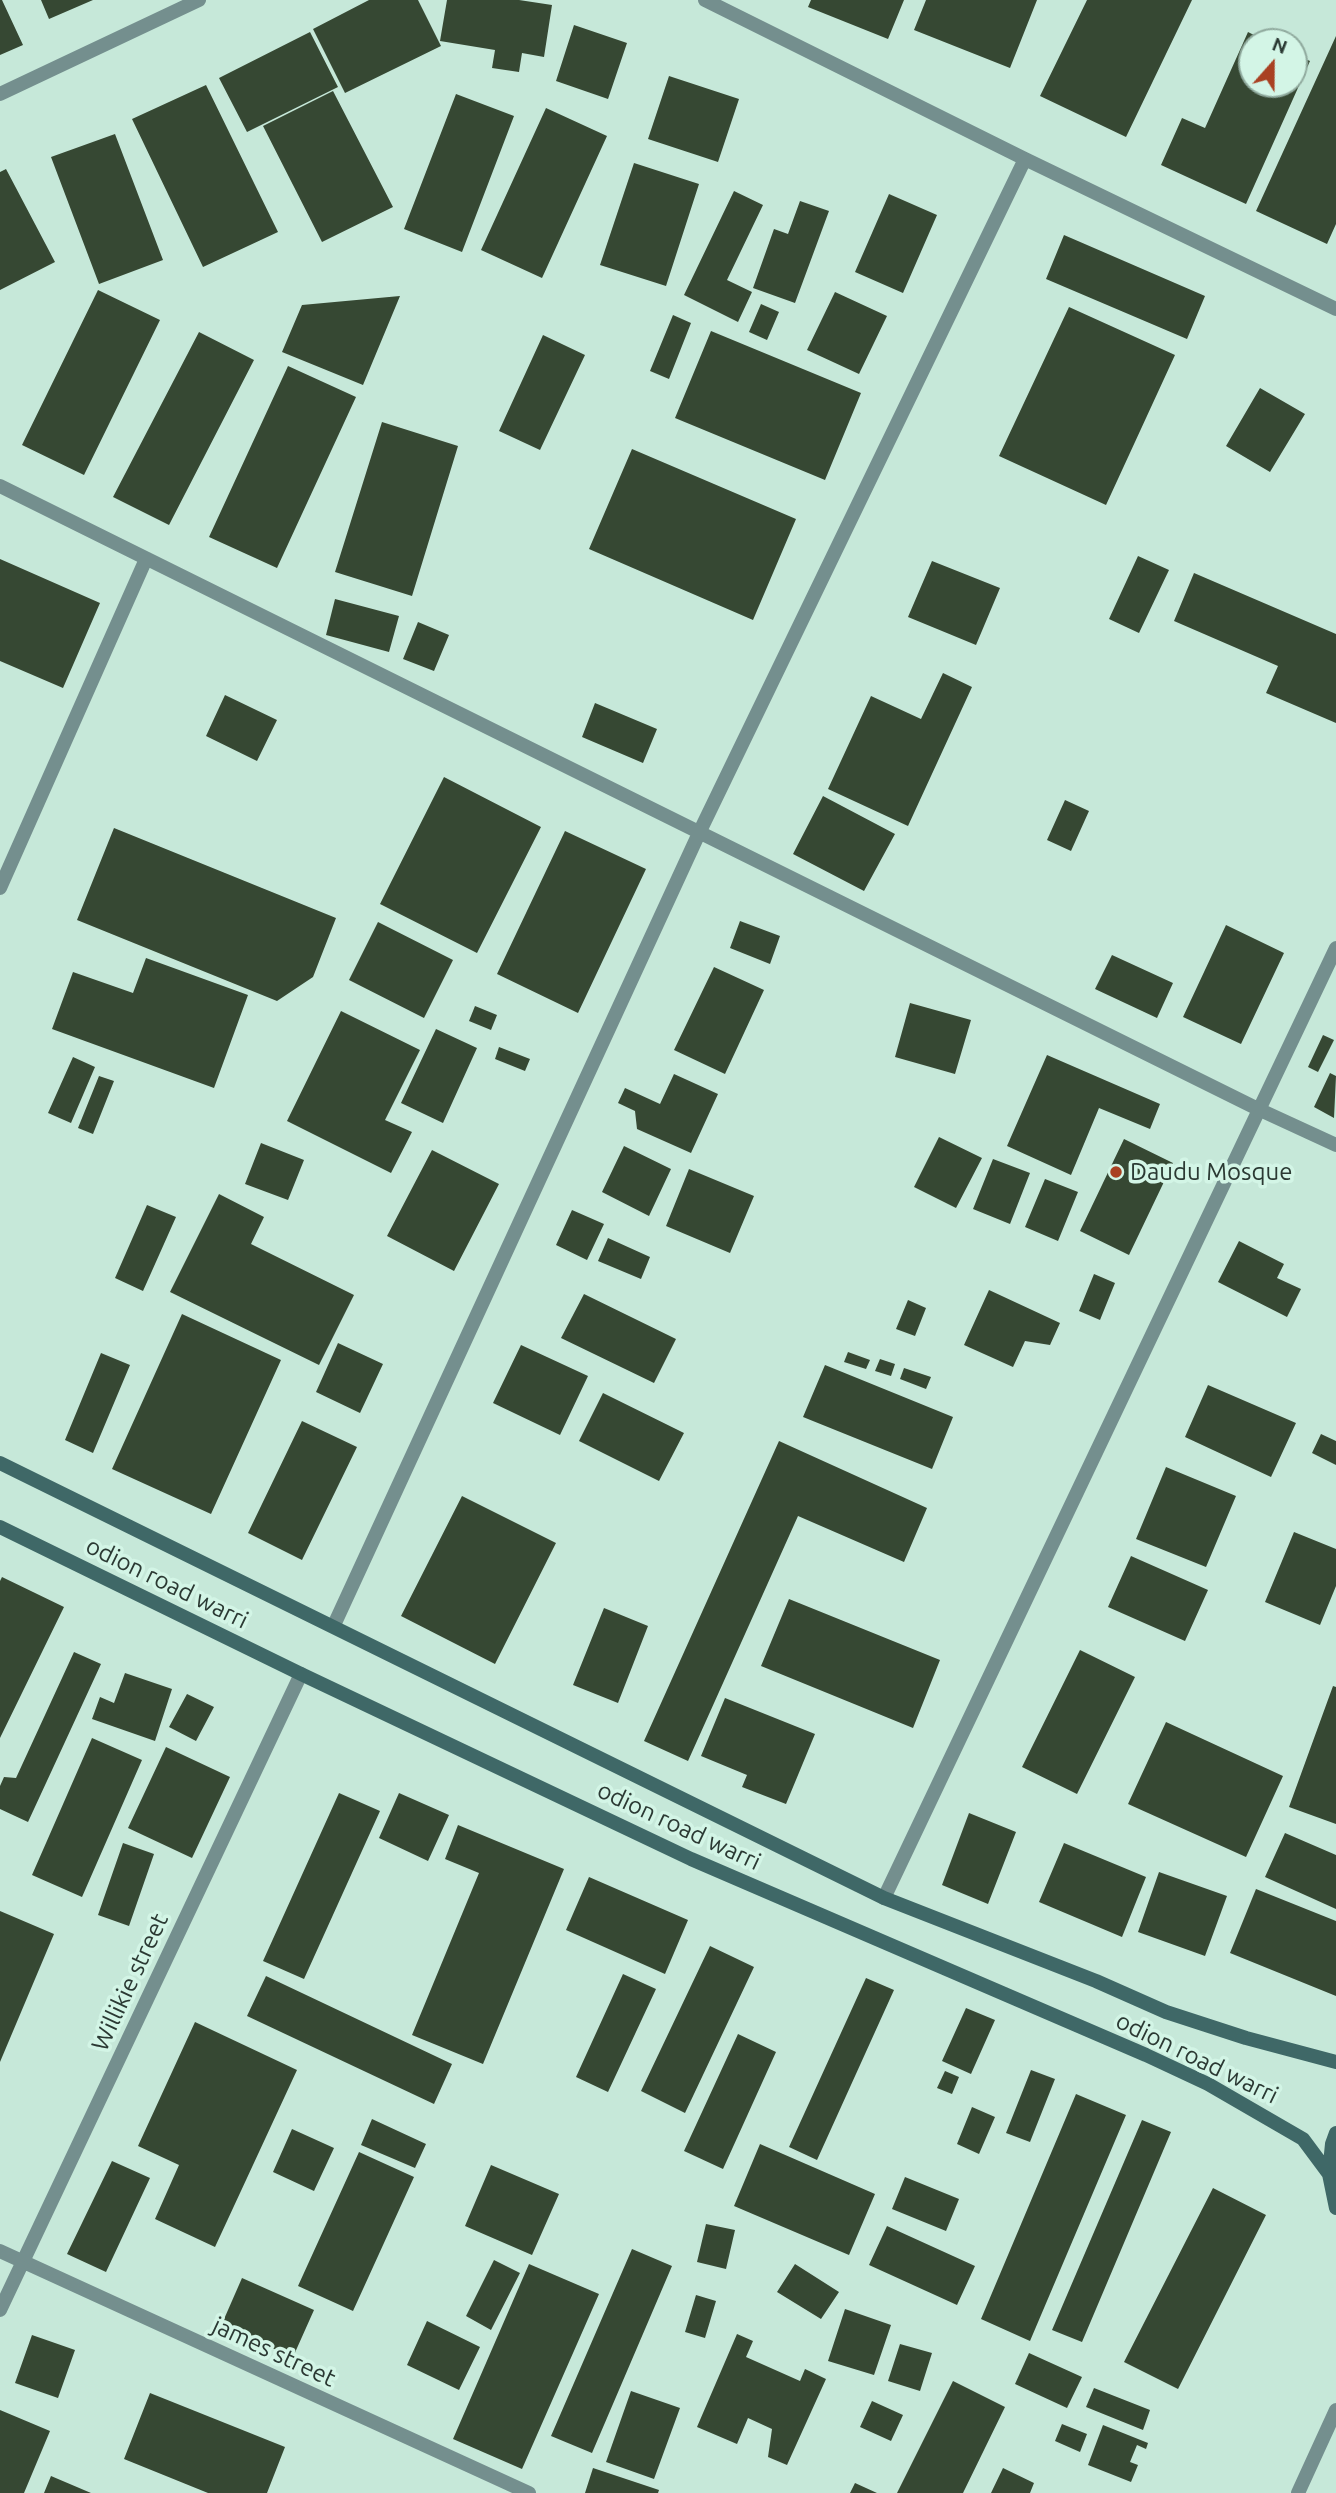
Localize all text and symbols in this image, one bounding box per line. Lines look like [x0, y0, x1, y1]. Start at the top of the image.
north arrow [1238, 28, 1308, 98]
text: N [1269, 32, 1290, 58]
place label: Daudu Mosque [1130, 1158, 1293, 1186]
marker: Daudu Mosque [1108, 1164, 1124, 1180]
street label: odion road warri [81, 1531, 253, 1635]
street label: odion road warri [593, 1776, 765, 1876]
street label: Willikie street [86, 1909, 174, 2055]
street label: odion road warri [1111, 2006, 1283, 2110]
street label: james street [208, 2311, 340, 2393]

